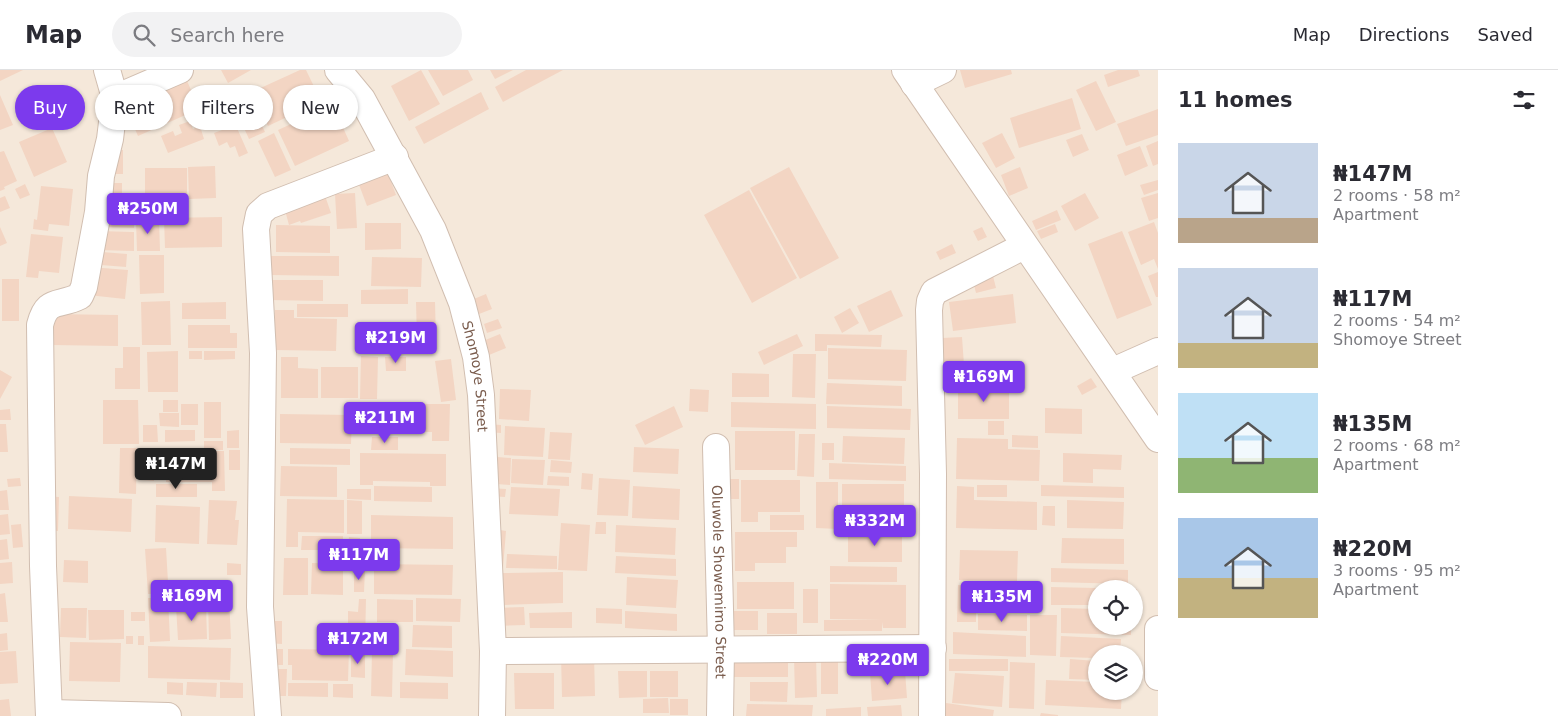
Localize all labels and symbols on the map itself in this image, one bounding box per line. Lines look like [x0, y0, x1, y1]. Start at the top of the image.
pin: ₦250M [113, 192, 183, 235]
street label: Shomoye Street [459, 319, 491, 433]
pin: ₦219M [361, 322, 431, 364]
pin: ₦169M [949, 360, 1019, 403]
pin: ₦211M [350, 402, 420, 444]
pin: ₦147M [141, 448, 211, 490]
street label: Oluwole Showemimo Street [709, 485, 729, 680]
pin: ₦332M [840, 504, 910, 547]
pin: ₦117M [324, 538, 394, 581]
pin: ₦169M [157, 580, 227, 622]
pin: ₦135M [967, 580, 1037, 623]
pin: ₦172M [323, 622, 393, 665]
pin: ₦220M [853, 644, 923, 686]

